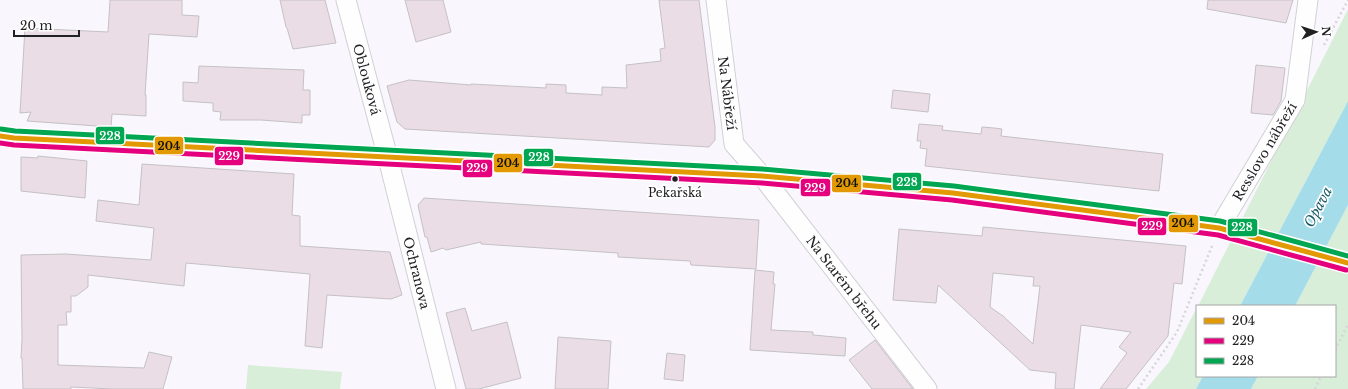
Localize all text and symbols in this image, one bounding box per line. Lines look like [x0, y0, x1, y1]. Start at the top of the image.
scale bar [14, 12, 79, 38]
north arrow [1296, 12, 1336, 52]
text: 20 m [20, 18, 52, 33]
text: N [1319, 26, 1333, 38]
street label: Oblouková [349, 42, 385, 118]
street label: Na Nábřeží [715, 55, 741, 132]
street label: Resslovo nábřeží [1229, 99, 1301, 204]
line badge: 228 [95, 126, 125, 145]
text: 228 [99, 129, 121, 143]
line badge: 204 [154, 136, 184, 155]
text: 204 [158, 139, 180, 153]
line badge: 229 [214, 146, 244, 166]
line badge: 228 [523, 148, 554, 167]
text: 229 [218, 149, 240, 163]
text: 228 [528, 150, 550, 164]
line badge: 204 [493, 153, 523, 173]
text: 204 [497, 156, 519, 170]
line badge: 229 [462, 159, 493, 178]
text: 229 [466, 161, 488, 175]
line badge: 228 [892, 172, 922, 191]
marker: Pekařská [670, 174, 680, 184]
line badge: 204 [831, 174, 862, 193]
text: 228 [896, 175, 918, 189]
text: 204 [836, 176, 858, 190]
line badge: 229 [800, 178, 831, 197]
text: 229 [804, 181, 826, 195]
water label: Opava [1300, 184, 1336, 230]
place label: Pekařská [648, 185, 702, 200]
line badge: 204 [1168, 214, 1199, 233]
text: 204 [1172, 216, 1194, 230]
line badge: 229 [1137, 217, 1167, 236]
line badge: 228 [1227, 218, 1258, 237]
text: 229 [1141, 219, 1163, 233]
text: 228 [1231, 220, 1253, 234]
street label: Na Starém břehu [803, 232, 886, 332]
street label: Ochranova [400, 235, 434, 312]
legend [1196, 305, 1336, 377]
text: 204 [1232, 313, 1255, 328]
text: 229 [1232, 333, 1255, 348]
text: 228 [1232, 353, 1254, 368]

